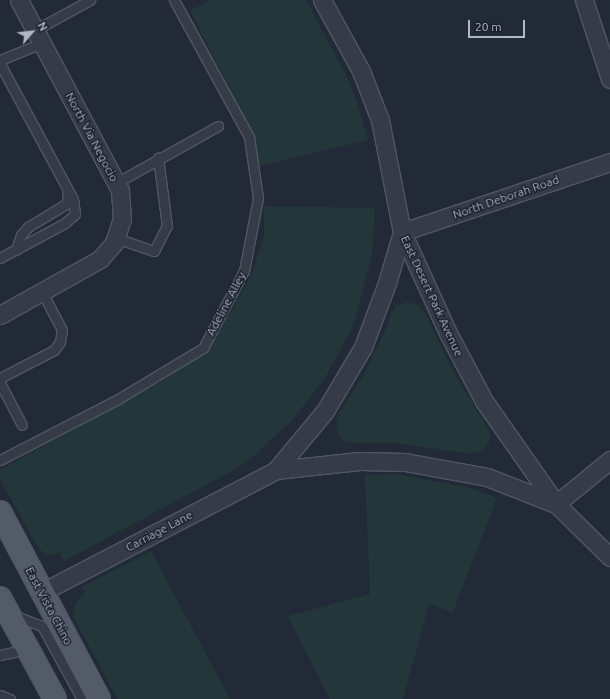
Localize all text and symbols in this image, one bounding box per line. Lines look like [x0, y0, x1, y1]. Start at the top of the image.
north arrow [12, 12, 52, 52]
scale bar [470, 12, 527, 38]
text: N [35, 20, 50, 33]
text: 20 m [475, 20, 502, 33]
street label: North Via Negocio [62, 90, 122, 184]
street label: North Deborah Road [451, 172, 561, 222]
street label: East Desert Park Avenue [398, 233, 466, 359]
street label: Adeline Alley [203, 270, 249, 338]
street label: Carriage Lane [123, 507, 195, 555]
street label: East Vista Chino [22, 565, 76, 647]

